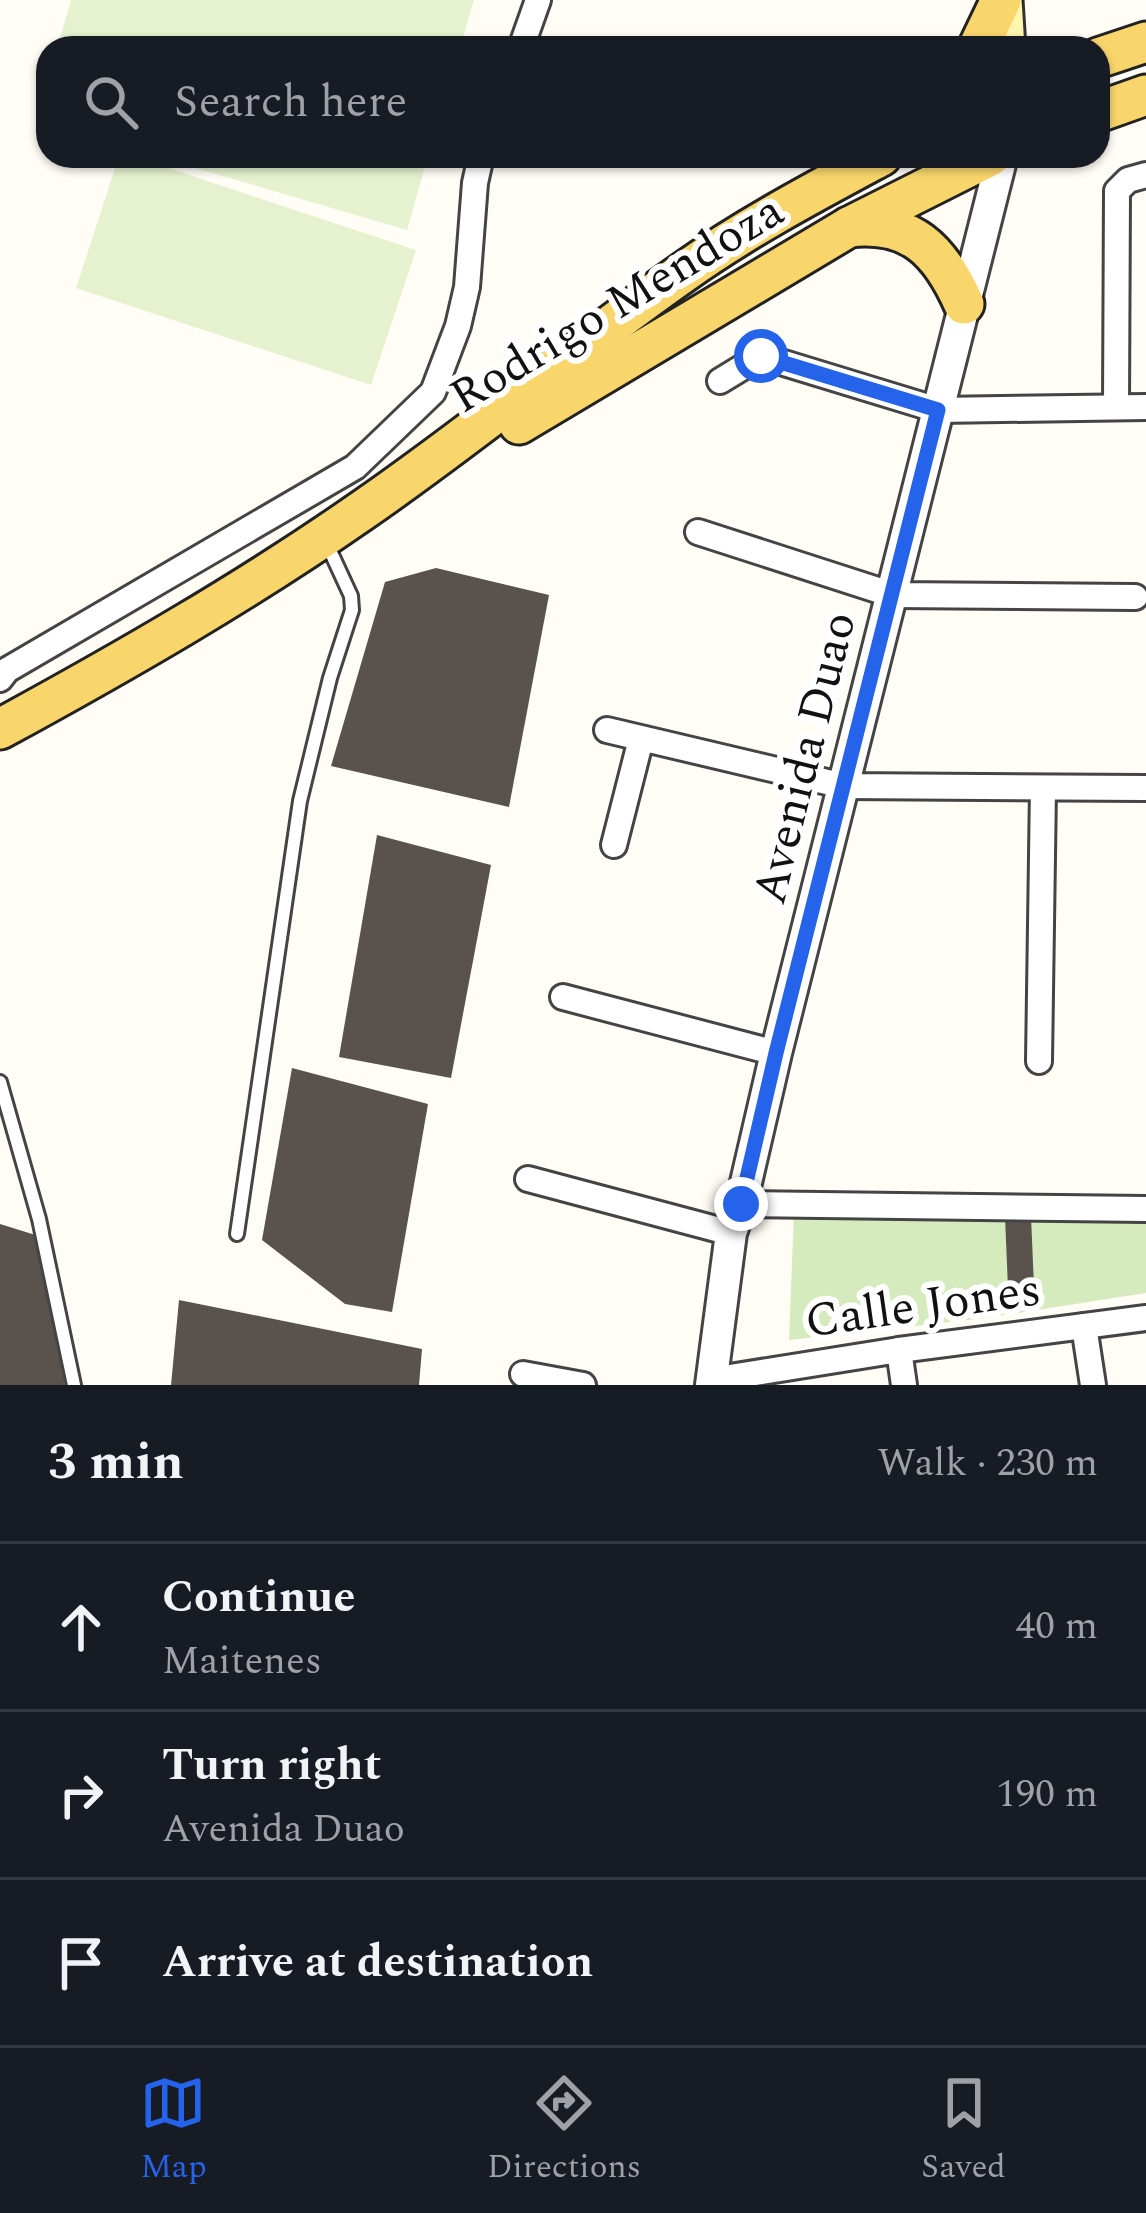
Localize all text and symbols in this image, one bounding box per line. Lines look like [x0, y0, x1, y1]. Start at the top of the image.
search box [36, 36, 1110, 168]
text: Search here [174, 68, 407, 137]
icon: search [78, 69, 144, 135]
street label: Rodrigo Mendoza [436, 175, 798, 433]
route start [734, 329, 788, 383]
street label: Avenida Duao [733, 604, 877, 912]
route end [714, 1177, 768, 1231]
street label: Calle Jones [801, 1253, 1045, 1359]
text: 3 min [48, 1424, 184, 1502]
text: Walk · 230 m [877, 1434, 1098, 1493]
text: Continue [162, 1563, 355, 1632]
icon: ahead [48, 1594, 114, 1660]
text: 40 m [1016, 1597, 1098, 1656]
text: Maitenes [162, 1632, 322, 1691]
text: Turn right [162, 1731, 381, 1800]
icon: right [48, 1762, 114, 1828]
text: 190 m [996, 1765, 1098, 1824]
text: Avenida Duao [162, 1800, 405, 1859]
text: Arrive at destination [162, 1928, 593, 1997]
icon: arrive [48, 1930, 114, 1996]
tab: Map [140, 2070, 207, 2192]
tab: Directions [487, 2070, 641, 2192]
tab: Saved [921, 2070, 1006, 2192]

